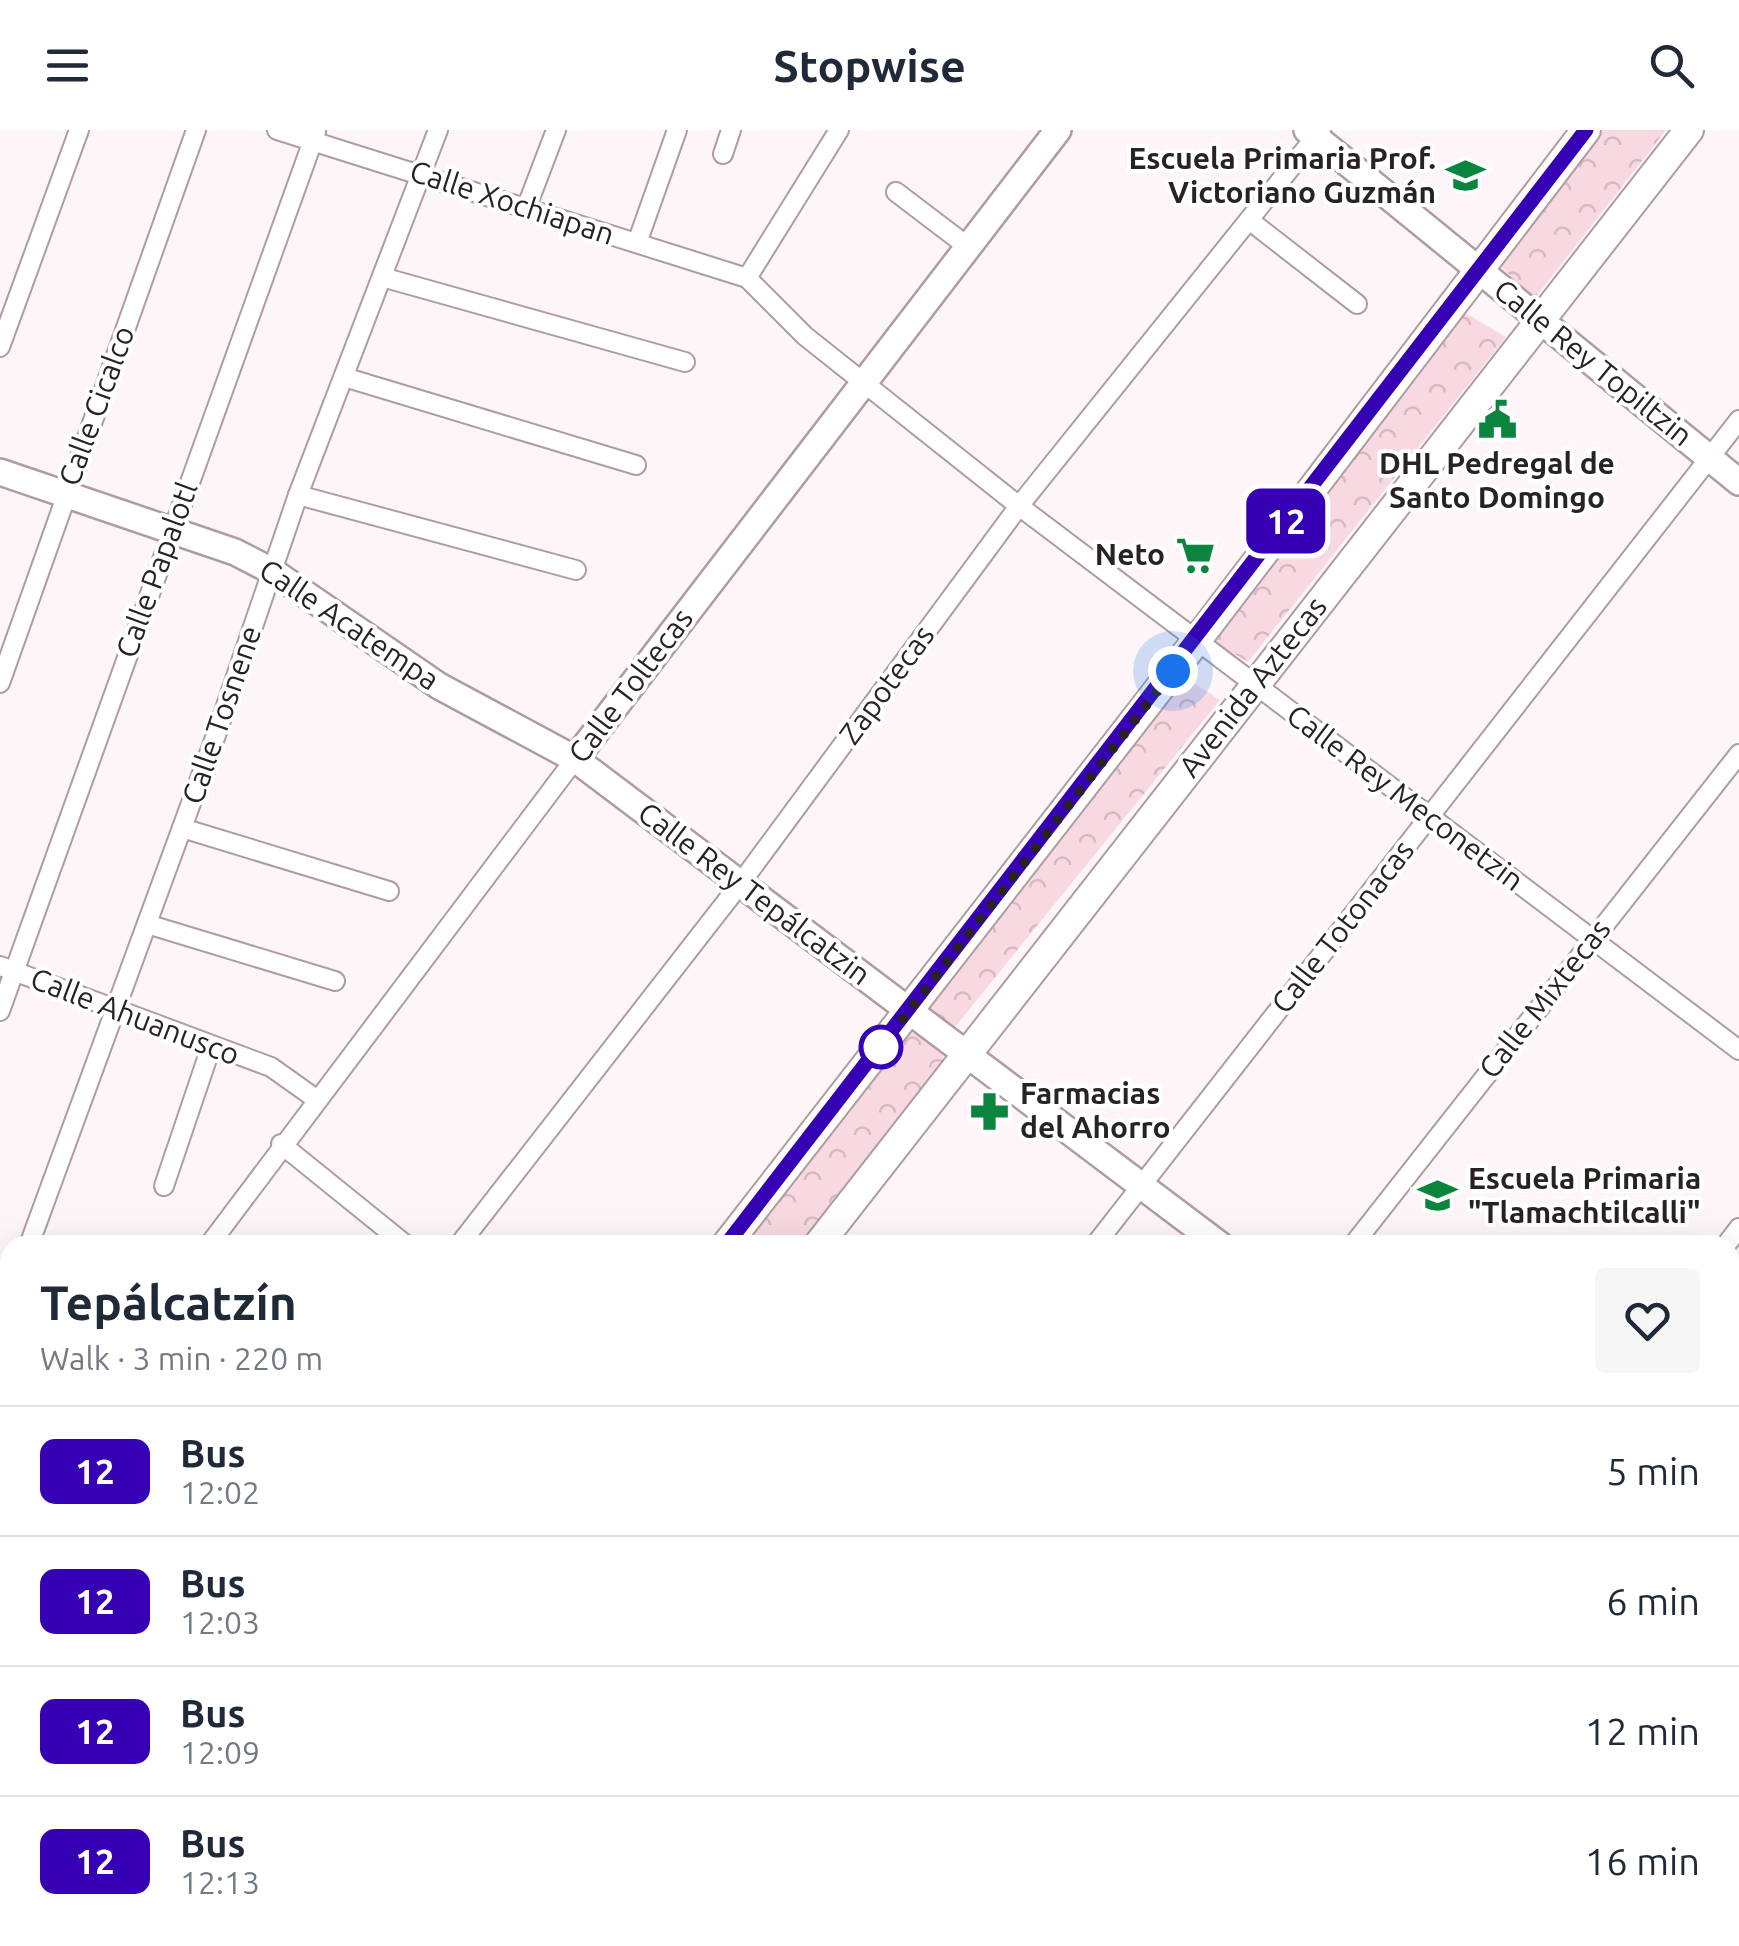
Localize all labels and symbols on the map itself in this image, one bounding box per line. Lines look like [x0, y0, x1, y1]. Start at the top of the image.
place label: Escuela Primaria Prof. Victoriano Guzmán [1128, 141, 1436, 209]
street label: Calle Xochiapan [406, 153, 619, 251]
school or university icon: Escuela Primaria Prof. Victoriano Guzmán [1445, 155, 1487, 197]
street label: Calle Rey Topiltzin [1488, 272, 1700, 453]
street label: Calle Cicalco [51, 321, 141, 490]
public building icon: DHL Pedregal de Santo Domingo [1476, 399, 1518, 441]
place label: DHL Pedregal de Santo Domingo [1379, 446, 1615, 514]
street label: Calle Papalotl [109, 477, 204, 662]
line badge: 12 [1241, 488, 1331, 554]
supermarket icon: Neto [1174, 534, 1216, 576]
place label: Neto [1095, 537, 1165, 571]
street label: Calle Acatempa [253, 552, 446, 697]
street label: Avenida Aztecas [1171, 590, 1333, 783]
street label: Calle Toltecas [561, 602, 699, 769]
street label: Zapotecas [832, 619, 941, 750]
street label: Calle Tosnene [175, 621, 267, 808]
your location [1148, 646, 1198, 696]
street label: Calle Rey Meconetzin [1281, 697, 1531, 897]
street label: Calle Rey Tepálcatzin [632, 795, 877, 991]
street label: Calle Totonacas [1264, 833, 1420, 1020]
street label: Calle Mixtecas [1472, 912, 1617, 1085]
street label: Calle Ahuanusco [26, 961, 245, 1072]
unlabelled marker [860, 1026, 902, 1068]
place label: Farmacias del Ahorro [1020, 1076, 1171, 1144]
pharmacy icon: Farmacias del Ahorro [969, 1090, 1011, 1132]
place label: Escuela Primaria "Tlamachtilcalli" [1468, 1161, 1701, 1229]
school or university icon: Escuela Primaria "Tlamachtilcalli" [1417, 1175, 1459, 1217]

